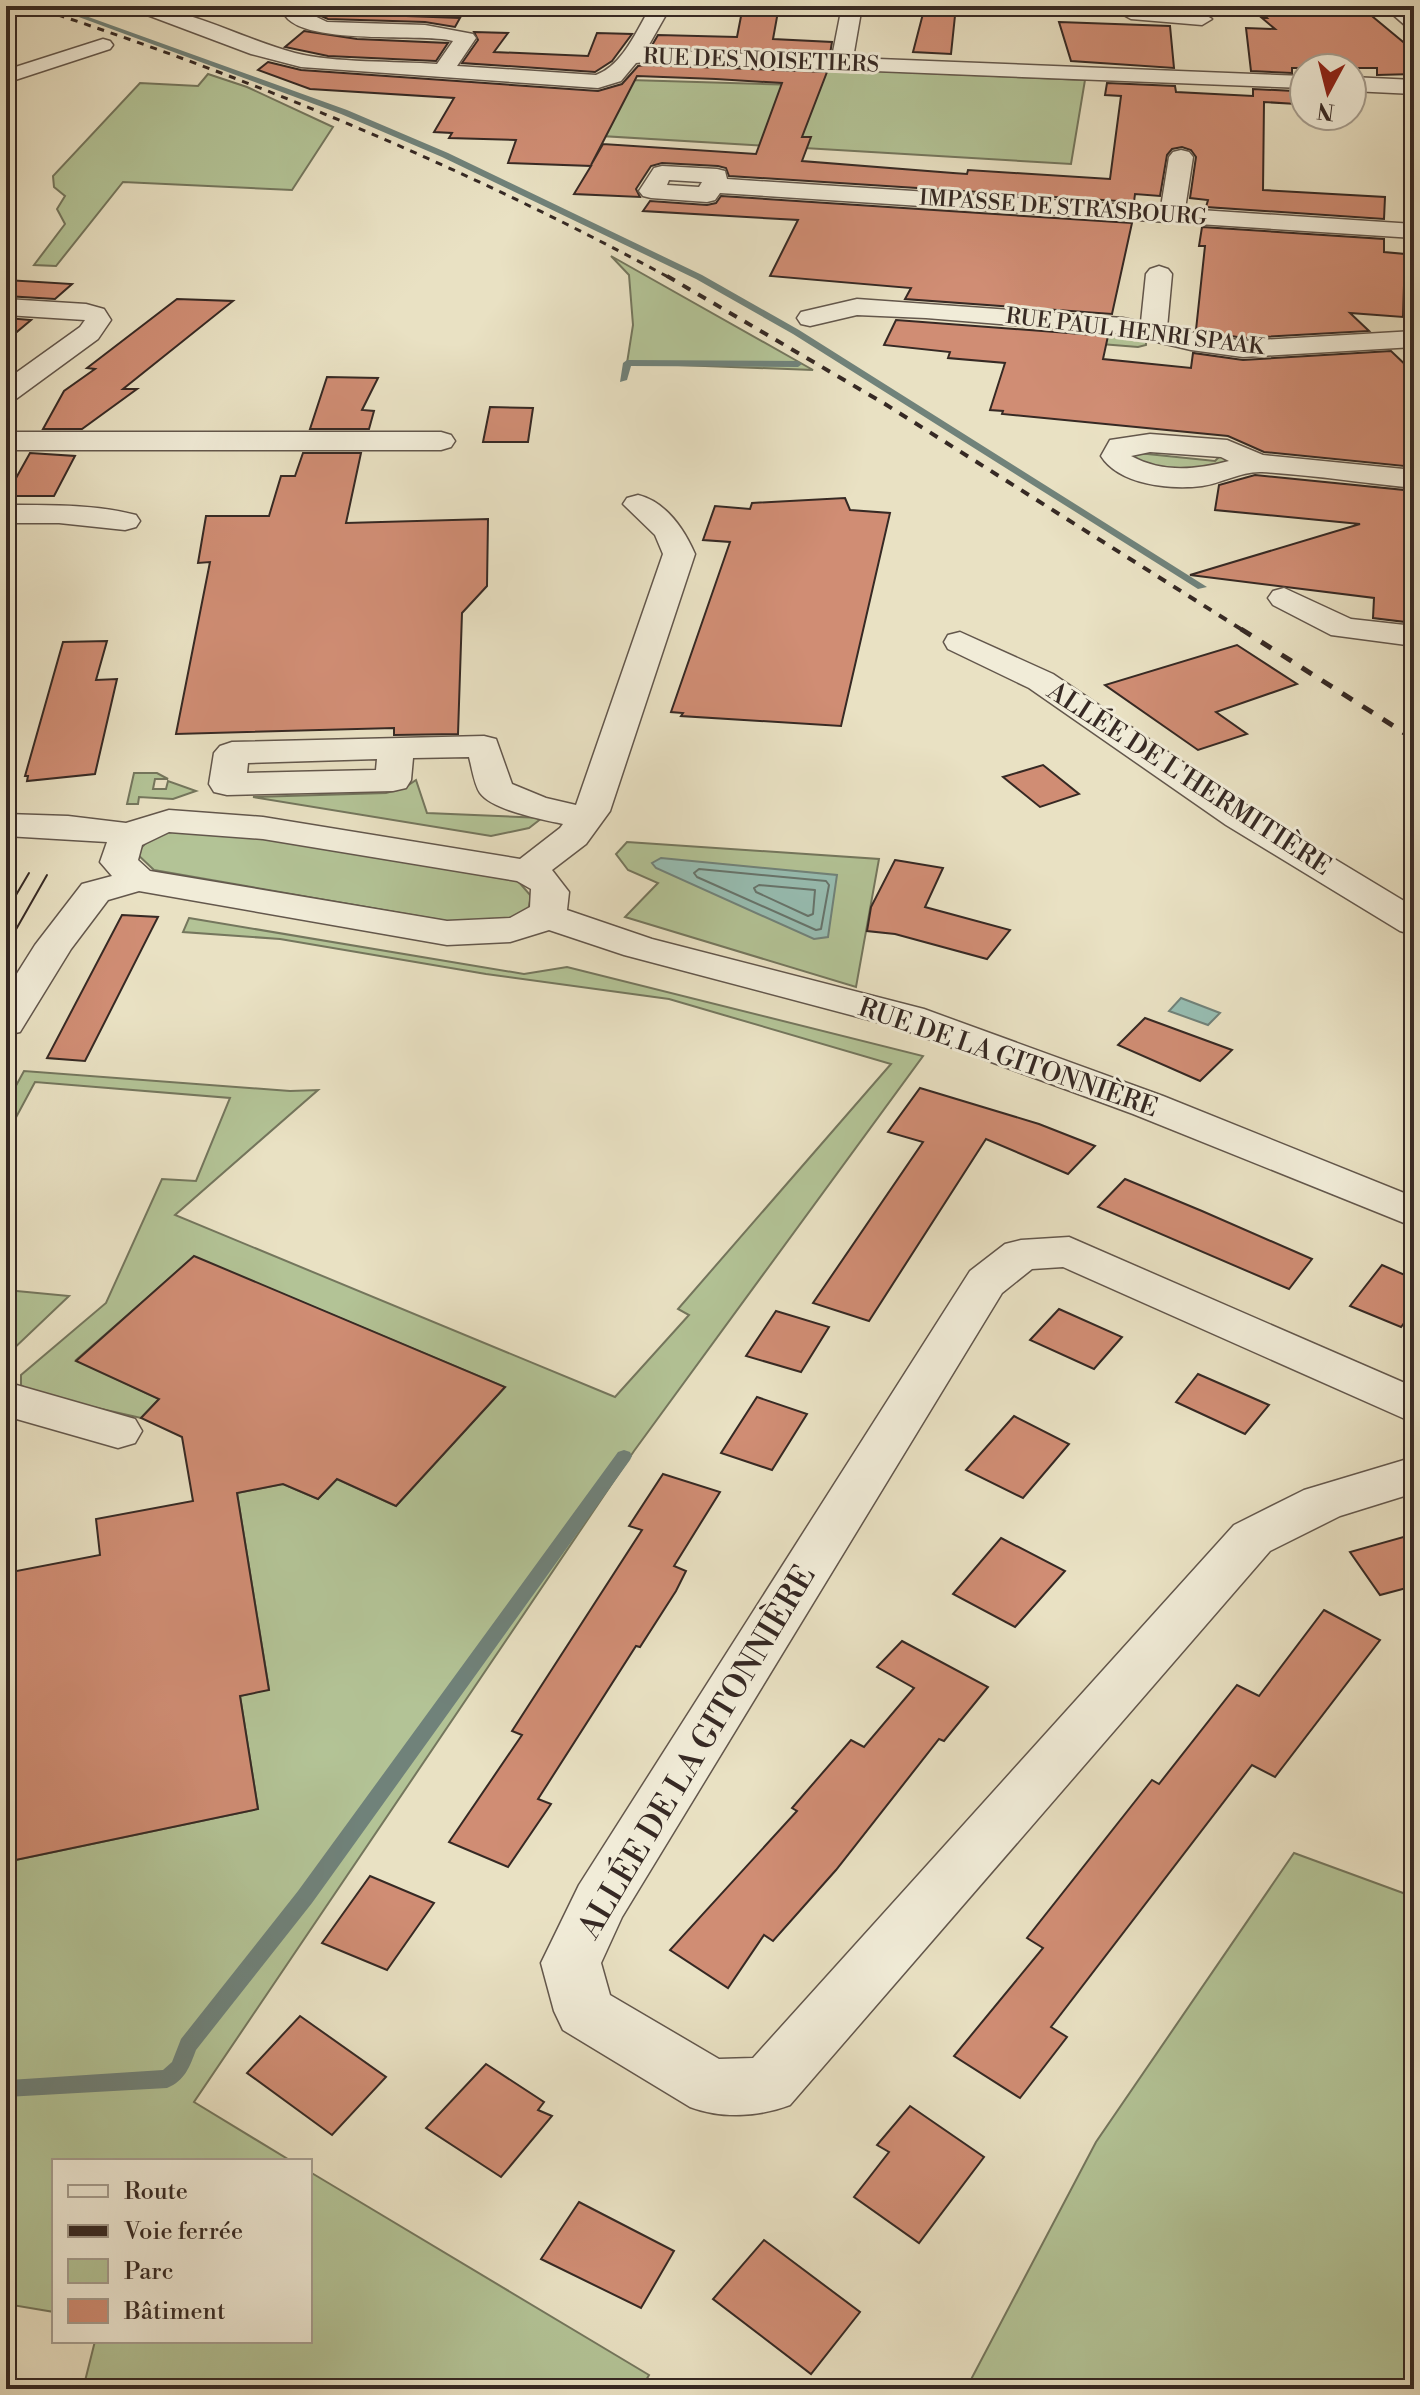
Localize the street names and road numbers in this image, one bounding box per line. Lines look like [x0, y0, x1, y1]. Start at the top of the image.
street label: RUE DES NOISETIERS [642, 43, 880, 79]
street label: IMPASSE DE STRASBOURG [918, 184, 1208, 232]
street label: RUE PAUL HENRI SPAAK [1004, 303, 1268, 362]
street label: ALLÉE DE L'HERMITIÈRE [1040, 673, 1338, 883]
street label: RUE DE LA GITONNIÈRE [854, 990, 1163, 1124]
street label: ALLÉE DE LA GITONNIÈRE [567, 1557, 824, 1947]

